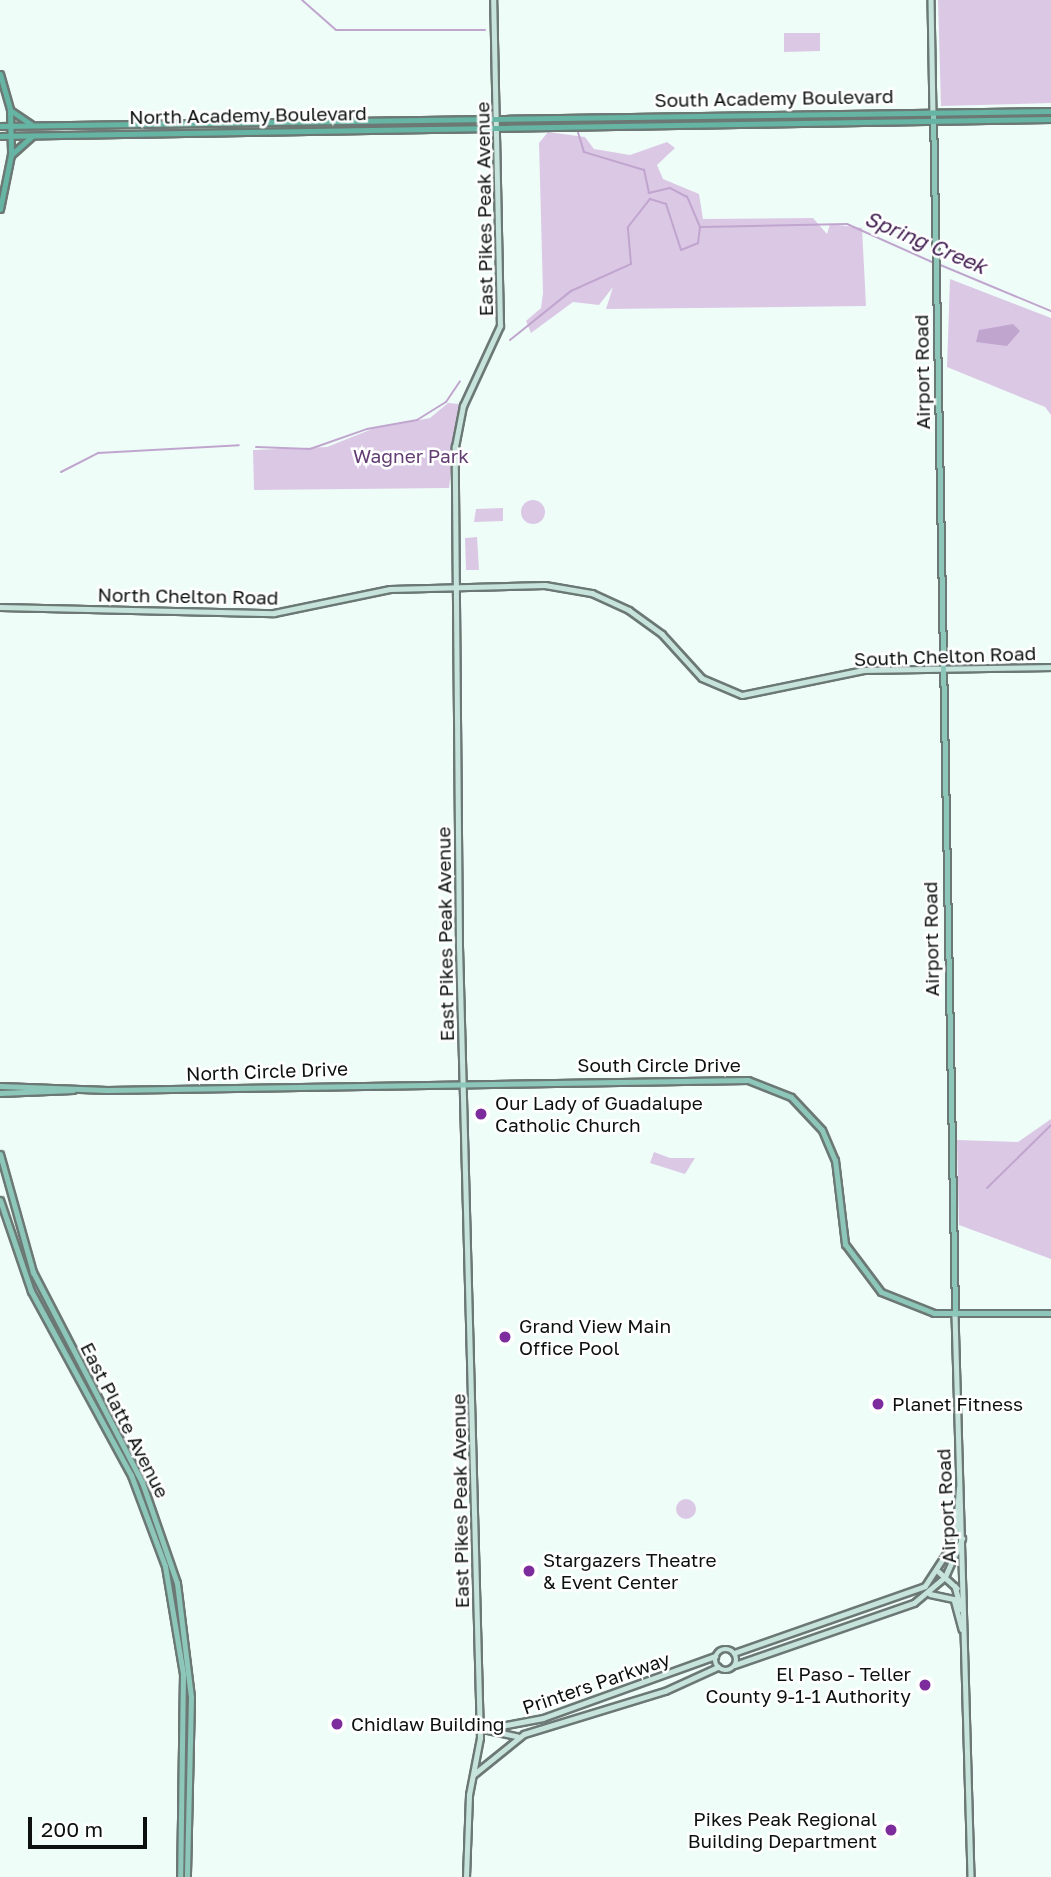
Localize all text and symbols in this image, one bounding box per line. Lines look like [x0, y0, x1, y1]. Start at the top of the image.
street label: South Academy Boulevard [654, 85, 894, 111]
street label: East Pikes Peak Avenue [471, 101, 497, 317]
street label: North Academy Boulevard [129, 102, 367, 128]
water label: Spring Creek [861, 205, 991, 279]
street label: Airport Road [910, 314, 934, 430]
park label: Wagner Park [353, 445, 469, 467]
street label: North Chelton Road [97, 583, 279, 609]
street label: South Chelton Road [853, 641, 1037, 671]
street label: East Pikes Peak Avenue [432, 826, 458, 1042]
street label: Airport Road [919, 881, 943, 997]
street label: South Circle Drive [577, 1054, 741, 1076]
street label: North Circle Drive [186, 1057, 348, 1085]
place label: Our Lady of Guadalupe Catholic Church [495, 1092, 703, 1136]
marker: Our Lady of Guadalupe Catholic Church [473, 1106, 489, 1122]
place label: Grand View Main Office Pool [519, 1315, 671, 1359]
marker: Grand View Main Office Pool [497, 1329, 513, 1345]
street label: East Platte Avenue [76, 1338, 174, 1502]
street label: East Pikes Peak Avenue [447, 1393, 473, 1609]
place label: Planet Fitness [892, 1393, 1023, 1415]
marker: Planet Fitness [870, 1396, 886, 1412]
street label: Airport Road [932, 1448, 960, 1564]
place label: Stargazers Theatre & Event Center [543, 1549, 717, 1593]
marker: Stargazers Theatre & Event Center [521, 1563, 537, 1579]
street label: Printers Parkway [519, 1647, 673, 1719]
place label: El Paso - Teller County 9-1-1 Authority [706, 1663, 911, 1707]
marker: El Paso - Teller County 9-1-1 Authority [917, 1677, 933, 1693]
place label: Chidlaw Building [351, 1713, 505, 1735]
marker: Chidlaw Building [329, 1716, 345, 1732]
scale bar [32, 1804, 150, 1848]
place label: Pikes Peak Regional Building Department [688, 1808, 877, 1852]
text: 200 m [41, 1816, 103, 1842]
marker: Pikes Peak Regional Building Department [883, 1822, 899, 1838]

